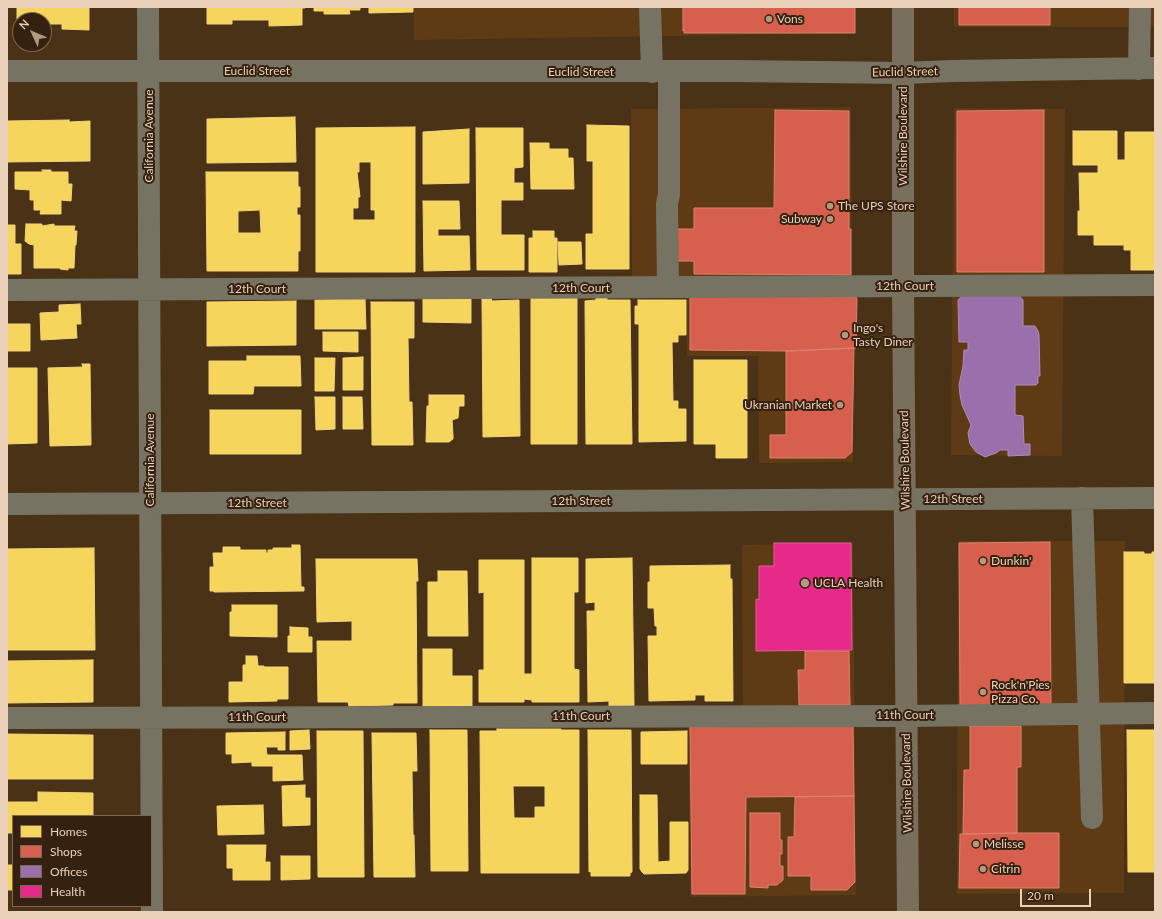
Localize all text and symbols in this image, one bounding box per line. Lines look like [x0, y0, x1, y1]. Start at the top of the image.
north arrow [12, 12, 52, 52]
place label: Vons [777, 12, 803, 26]
marker: Vons [764, 14, 774, 24]
text: N [16, 16, 31, 32]
street label: Euclid Street [224, 64, 290, 78]
street label: Euclid Street [872, 64, 938, 80]
street label: Euclid Street [548, 65, 614, 79]
street label: Wilshire Boulevard [896, 86, 910, 186]
street label: California Avenue [142, 89, 156, 183]
place label: The UPS Store [838, 199, 914, 213]
marker: The UPS Store [825, 201, 835, 211]
place label: Subway [781, 212, 822, 226]
marker: Subway [825, 214, 835, 224]
street label: 12th Court [876, 279, 934, 293]
street label: 12th Court [552, 281, 610, 295]
street label: 12th Court [228, 282, 286, 296]
place label: Ingo's Tasty Diner [853, 321, 913, 349]
marker: Ingo's Tasty Diner [840, 330, 850, 340]
place label: Ukranian Market [744, 398, 832, 412]
marker: Ukranian Market [835, 400, 845, 410]
street label: Wilshire Boulevard [897, 410, 913, 510]
street label: California Avenue [143, 413, 157, 507]
street label: 12th Street [923, 492, 983, 506]
street label: 12th Street [551, 494, 611, 508]
street label: 12th Street [227, 496, 287, 510]
place label: Dunkin' [991, 554, 1031, 568]
marker: Dunkin' [978, 556, 988, 566]
place label: UCLA Health [814, 576, 883, 590]
marker: UCLA Health [799, 577, 811, 589]
place label: Rock'n'Pies Pizza Co. [991, 678, 1050, 706]
marker: Rock'n'Pies Pizza Co. [978, 687, 988, 697]
street label: 11th Court [876, 708, 934, 722]
street label: 11th Court [552, 709, 610, 723]
street label: 11th Court [228, 710, 286, 724]
street label: Wilshire Boulevard [899, 733, 915, 833]
legend [12, 815, 152, 907]
text: Homes [50, 824, 87, 839]
place label: Melisse [984, 837, 1024, 851]
marker: Melisse [971, 839, 981, 849]
text: Shops [50, 844, 82, 859]
place label: Citrin [991, 862, 1020, 876]
text: Offices [50, 864, 87, 879]
marker: Citrin [978, 864, 988, 874]
scale bar [1022, 881, 1093, 907]
text: Health [50, 884, 85, 899]
text: 20 m [1027, 888, 1054, 903]

